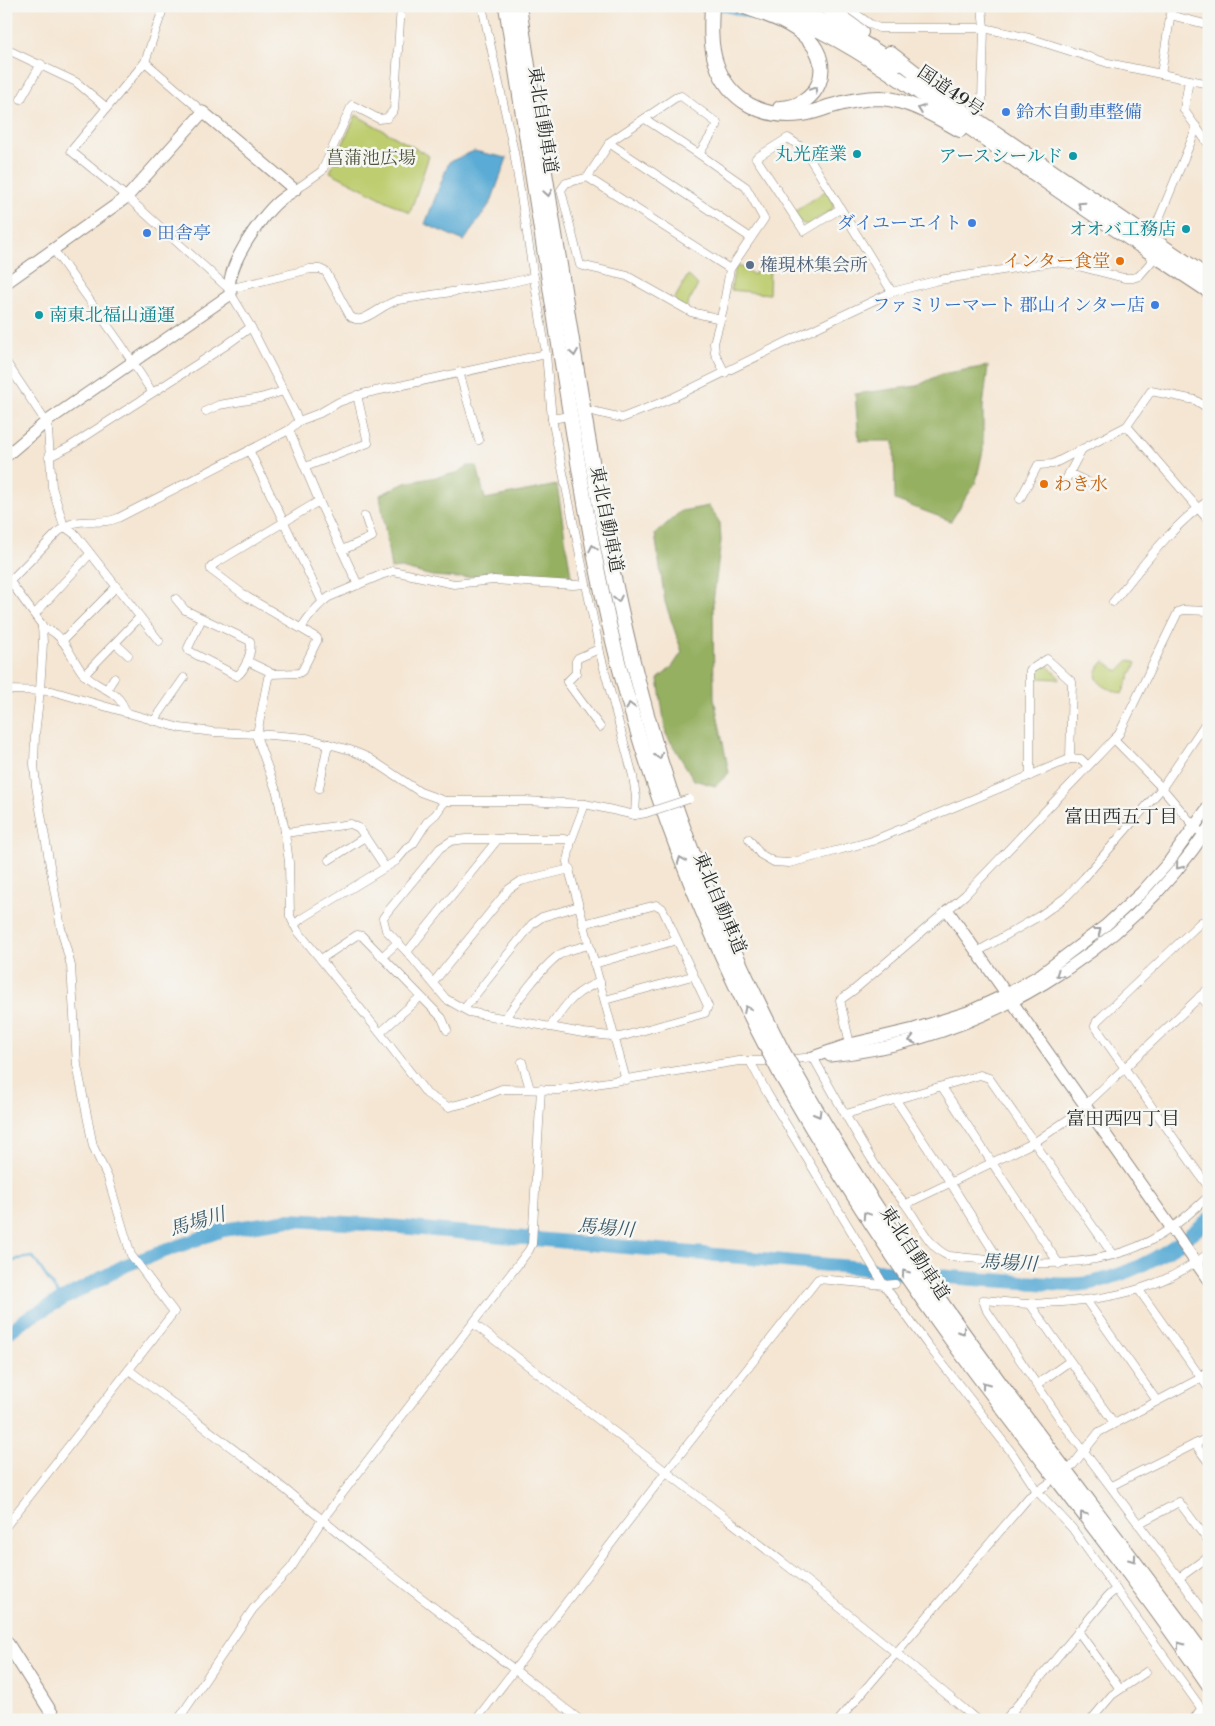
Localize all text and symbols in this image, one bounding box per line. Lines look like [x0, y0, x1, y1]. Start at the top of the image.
street label: 国道49号 [913, 61, 988, 122]
street label: 東北自動車道 [523, 65, 562, 175]
one-way arrow [808, 86, 818, 95]
place label: 鈴木自動車整備 [1016, 101, 1142, 124]
one-way arrow [917, 105, 926, 115]
marker: 鈴木自動車整備 [1000, 106, 1012, 118]
place label: 丸光産業 [775, 143, 847, 166]
place label: アースシールド [939, 145, 1063, 168]
park label: 菖蒲池広場 [326, 147, 416, 170]
marker: 丸光産業 [851, 148, 863, 160]
marker: アースシールド [1067, 150, 1079, 162]
one-way arrow [543, 188, 553, 197]
one-way arrow [1078, 202, 1087, 211]
place label: ダイユーエイト [837, 212, 962, 235]
marker: ダイユーエイト [966, 217, 978, 229]
place label: オオバ工務店 [1069, 218, 1176, 241]
place label: 田舎亭 [157, 222, 211, 245]
marker: オオバ工務店 [1180, 223, 1192, 235]
marker: 田舎亭 [141, 227, 153, 239]
place label: インター食堂 [1003, 250, 1110, 273]
place label: 権現林集会所 [760, 254, 868, 277]
marker: インター食堂 [1114, 255, 1126, 267]
marker: 権現林集会所 [744, 259, 756, 271]
place label: ファミリーマート 郡山インター店 [872, 294, 1145, 317]
marker: ファミリーマート 郡山インター店 [1149, 299, 1161, 311]
place label: 南東北福山通運 [49, 304, 175, 327]
marker: 南東北福山通運 [33, 309, 45, 321]
one-way arrow [568, 350, 579, 358]
street label: 東北自動車道 [585, 464, 628, 574]
place label: わき水 [1054, 473, 1108, 496]
marker: わき水 [1038, 478, 1050, 490]
one-way arrow [588, 544, 599, 552]
one-way arrow [612, 595, 622, 604]
one-way arrow [626, 703, 636, 711]
one-way arrow [653, 752, 663, 760]
district label: 富田西五丁目 [1064, 805, 1178, 829]
street label: 東北自動車道 [688, 849, 751, 957]
one-way arrow [677, 856, 687, 865]
one-way arrow [1176, 860, 1185, 869]
one-way arrow [1092, 929, 1101, 937]
one-way arrow [1055, 968, 1065, 977]
one-way arrow [742, 1005, 753, 1014]
one-way arrow [907, 1034, 916, 1045]
district label: 富田西四丁目 [1066, 1107, 1180, 1131]
one-way arrow [812, 1109, 822, 1118]
water label: 馬場川 [167, 1202, 230, 1242]
street label: 東北自動車道 [875, 1202, 954, 1304]
one-way arrow [863, 1211, 872, 1221]
water label: 馬場川 [576, 1214, 637, 1243]
water label: 馬場川 [980, 1250, 1040, 1277]
one-way arrow [902, 1269, 911, 1279]
one-way arrow [956, 1325, 965, 1335]
one-way arrow [983, 1382, 991, 1391]
one-way arrow [1081, 1512, 1089, 1521]
one-way arrow [1128, 1553, 1136, 1562]
one-way arrow [1178, 1642, 1186, 1651]

